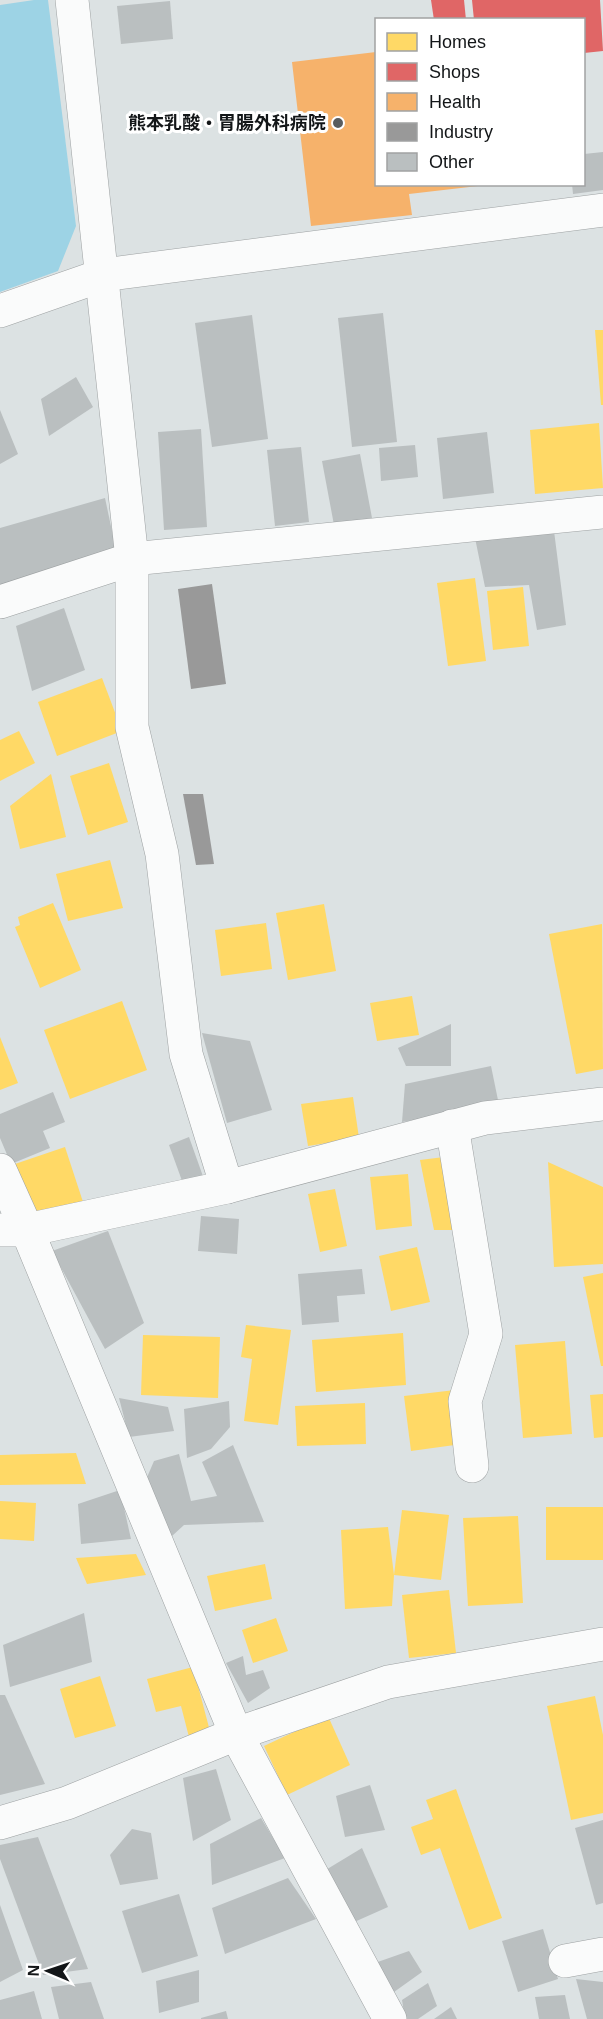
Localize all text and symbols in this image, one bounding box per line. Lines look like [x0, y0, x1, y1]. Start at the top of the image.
legend [375, 18, 585, 186]
text: Homes [429, 32, 486, 52]
text: Shops [429, 62, 480, 82]
text: Health [429, 92, 481, 112]
place label: 熊本乳酸・胃腸外科病院 [128, 113, 326, 133]
marker: 熊本乳酸・胃腸外科病院 [331, 116, 345, 130]
text: Industry [429, 122, 493, 142]
text: Other [429, 152, 474, 172]
north arrow [18, 1941, 78, 2001]
text: N [25, 1964, 42, 1977]

